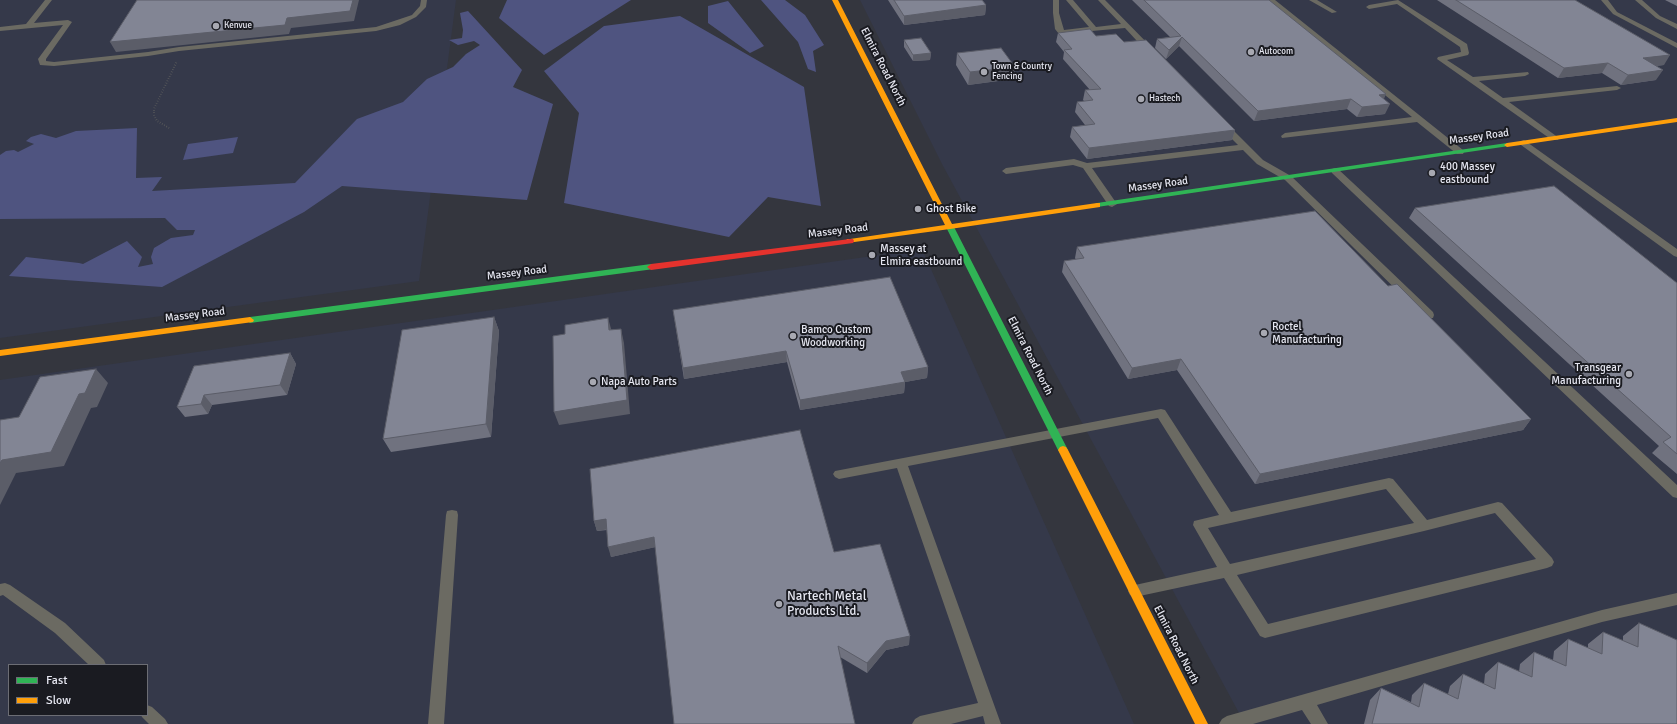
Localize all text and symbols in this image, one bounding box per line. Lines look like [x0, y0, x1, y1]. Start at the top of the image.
marker: Kenvue [211, 21, 221, 31]
place label: Kenvue [224, 21, 252, 31]
street label: Elmira Road North [857, 25, 909, 109]
marker: Autocom [1246, 47, 1256, 57]
place label: Autocom [1259, 47, 1293, 57]
place label: Town & Country Fencing [992, 62, 1052, 83]
marker: Town & Country Fencing [979, 67, 989, 77]
marker: Hastech [1136, 94, 1146, 104]
place label: Hastech [1149, 94, 1180, 104]
street label: Massey Road [1448, 126, 1510, 148]
place label: 400 Massey eastbound [1440, 160, 1495, 186]
marker: 400 Massey eastbound [1427, 168, 1437, 178]
street label: Massey Road [1127, 174, 1189, 196]
place label: Ghost Bike [926, 202, 976, 216]
marker: Ghost Bike [913, 204, 923, 214]
street label: Massey Road [807, 221, 869, 241]
place label: Massey at Elmira eastbound [880, 242, 962, 268]
marker: Massey at Elmira eastbound [867, 250, 877, 260]
street label: Massey Road [486, 263, 548, 283]
street label: Massey Road [164, 305, 226, 325]
street label: Elmira Road North [1004, 314, 1056, 398]
place label: Roctel Manufacturing [1272, 320, 1342, 346]
place label: Bamco Custom Woodworking [801, 323, 871, 349]
marker: Roctel Manufacturing [1259, 328, 1269, 338]
marker: Bamco Custom Woodworking [788, 331, 798, 341]
place label: Transgear Manufacturing [1551, 361, 1621, 387]
marker: Transgear Manufacturing [1624, 369, 1634, 379]
place label: Napa Auto Parts [601, 375, 677, 389]
marker: Napa Auto Parts [588, 377, 598, 387]
place label: Nartech Metal Products Ltd. [787, 589, 866, 620]
marker: Nartech Metal Products Ltd. [774, 599, 784, 609]
street label: Elmira Road North [1150, 603, 1202, 687]
legend [8, 664, 148, 716]
text: Fast [46, 673, 67, 688]
text: Slow [46, 693, 71, 708]

